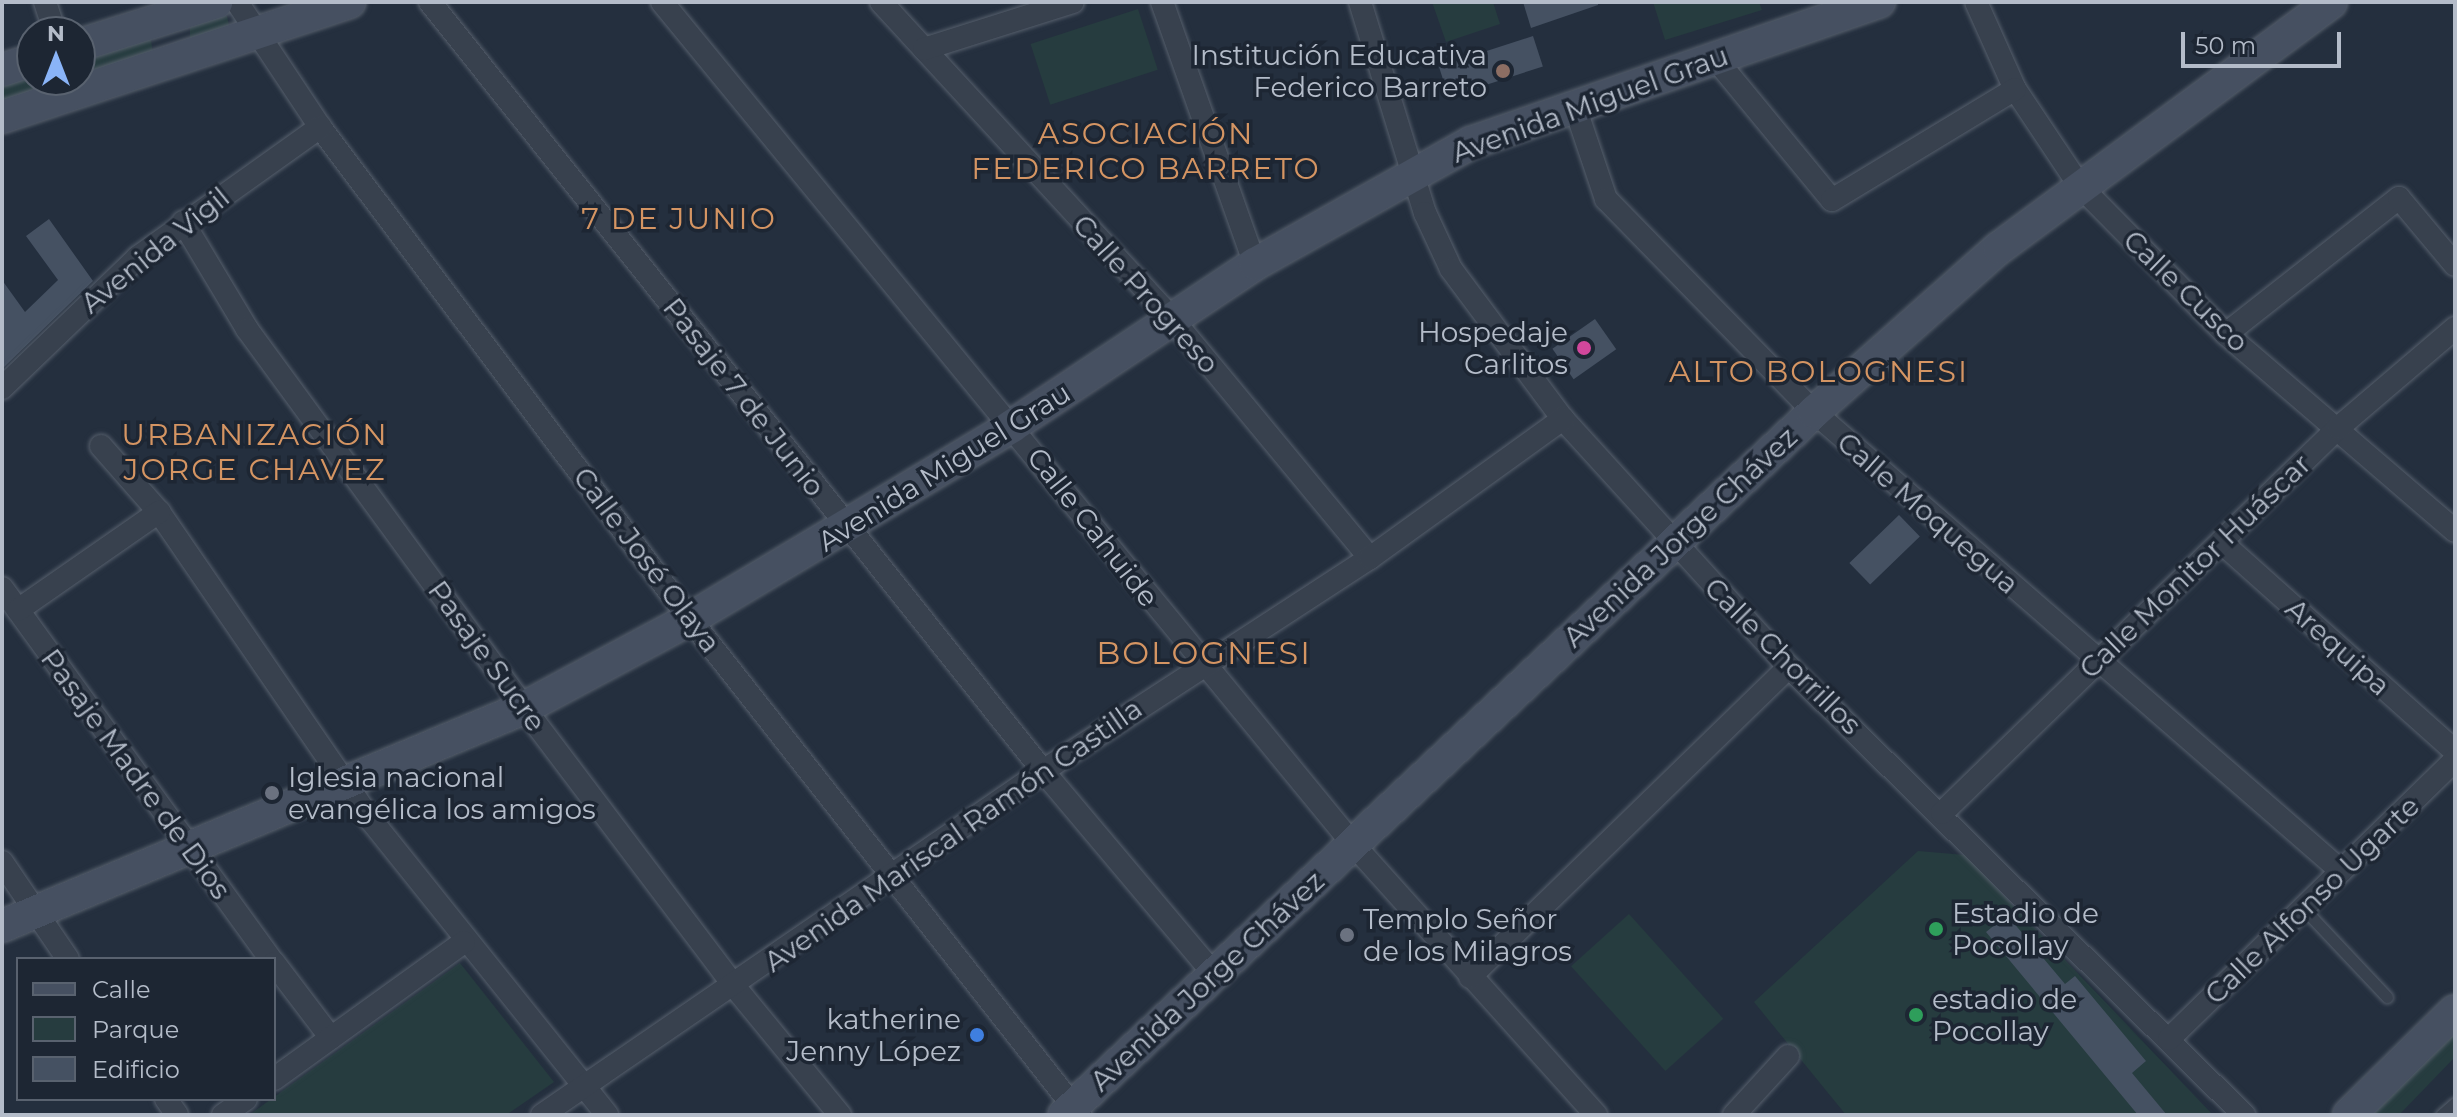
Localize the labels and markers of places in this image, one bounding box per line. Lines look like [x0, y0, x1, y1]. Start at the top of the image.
place label: Institución Educativa Federico Barreto [1192, 38, 1487, 104]
marker: Institución Educativa Federico Barreto [1494, 62, 1512, 80]
place label: Hospedaje Carlitos [1418, 315, 1568, 381]
marker: Hospedaje Carlitos [1575, 339, 1593, 357]
place label: Iglesia nacional evangélica los amigos [288, 760, 596, 826]
marker: Iglesia nacional evangélica los amigos [263, 784, 281, 802]
place label: Estadio de Pocollay [1952, 896, 2099, 962]
place label: Templo Señor de los Milagros [1363, 902, 1572, 968]
marker: Estadio de Pocollay [1927, 920, 1945, 938]
marker: Templo Señor de los Milagros [1338, 926, 1356, 944]
place label: estadio de Pocollay [1932, 982, 2077, 1048]
place label: katherine Jenny López [786, 1002, 961, 1068]
marker: estadio de Pocollay [1907, 1006, 1925, 1024]
marker: katherine Jenny López [968, 1026, 986, 1044]

